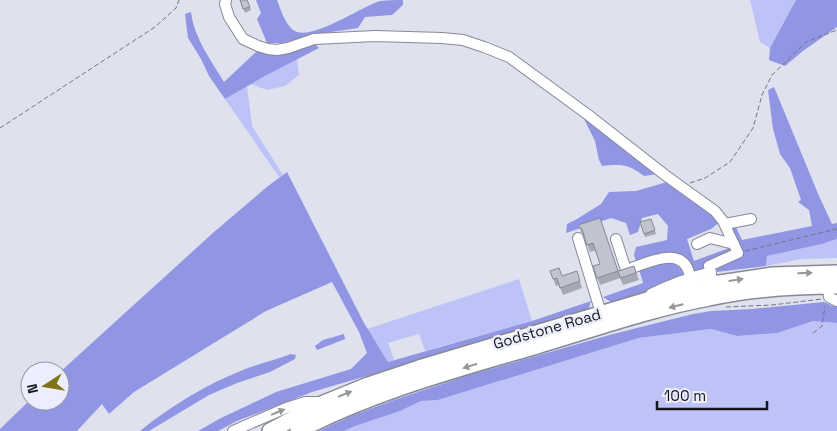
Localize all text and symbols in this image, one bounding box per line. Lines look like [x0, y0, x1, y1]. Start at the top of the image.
one-way arrow [797, 269, 813, 277]
one-way arrow [728, 276, 744, 284]
one-way arrow [669, 302, 684, 310]
street label: Godstone Road [491, 304, 603, 353]
north arrow [20, 361, 70, 411]
one-way arrow [462, 362, 477, 370]
scale bar [657, 378, 767, 410]
text: N [23, 382, 42, 395]
text: 100 m [664, 386, 706, 405]
one-way arrow [338, 390, 352, 398]
one-way arrow [271, 407, 285, 415]

